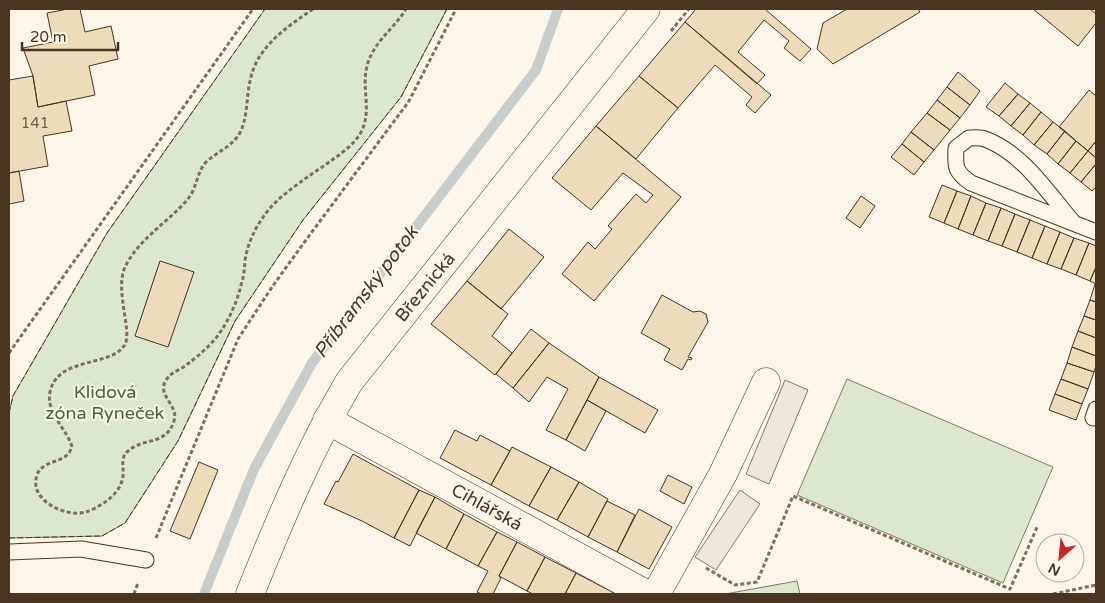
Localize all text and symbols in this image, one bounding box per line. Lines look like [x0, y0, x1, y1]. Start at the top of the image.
scale bar [22, 20, 119, 52]
text: 20 m [30, 28, 67, 46]
house number: 141 [21, 114, 49, 132]
water label: Příbramský potok [309, 221, 424, 362]
street label: Březnická [390, 248, 460, 326]
park label: Klidová zóna Ryneček [46, 381, 165, 424]
street label: Cihlářská [448, 479, 526, 535]
north arrow [1035, 533, 1085, 583]
text: N [1045, 559, 1063, 579]

